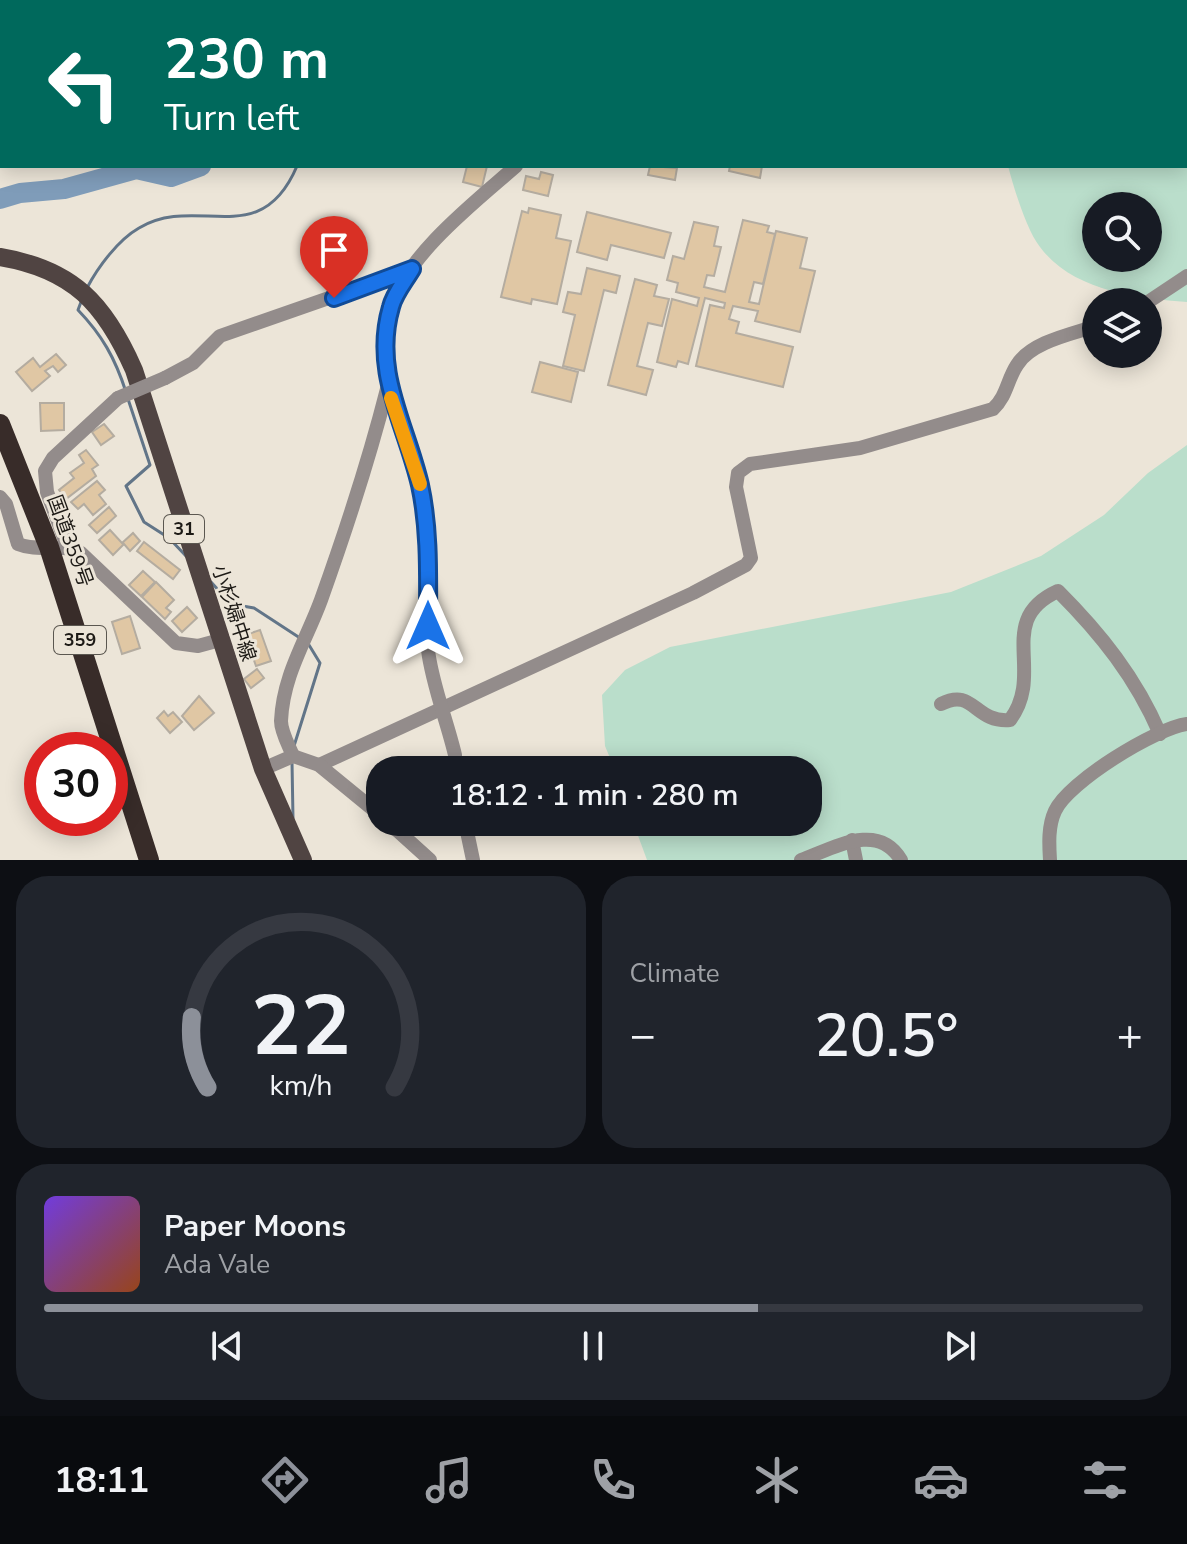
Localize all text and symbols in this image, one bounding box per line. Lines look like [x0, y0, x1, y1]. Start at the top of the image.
text: 230 m [164, 21, 329, 98]
icon: left [32, 32, 136, 136]
text: Turn left [164, 94, 299, 143]
map controls [1082, 192, 1162, 368]
button: search [1082, 192, 1162, 272]
pin [300, 216, 368, 298]
icon: arrive [312, 228, 356, 272]
button: layers [1082, 288, 1162, 368]
street label: 国道359号 [41, 491, 99, 591]
road number: 31 [164, 515, 204, 543]
street label: 小杉婦中線 [206, 561, 262, 665]
position arrow [386, 584, 470, 668]
road number: 359 [54, 626, 106, 654]
speed limit sign: 30 [24, 732, 128, 836]
text: 18:12 · 1 min · 280 m [449, 775, 739, 816]
text: Climate [630, 956, 720, 991]
text: 22 [251, 970, 351, 1083]
text: 20.5° [814, 995, 959, 1077]
text: − [630, 1006, 656, 1066]
text: + [1117, 1006, 1143, 1066]
text: km/h [269, 1066, 332, 1105]
text: Paper Moons [164, 1206, 346, 1247]
text: Ada Vale [164, 1247, 270, 1282]
icon: previous [205, 1324, 249, 1368]
icon: pause [571, 1324, 615, 1368]
icon: next [938, 1324, 982, 1368]
icon: directions [257, 1452, 313, 1508]
icon: music [421, 1452, 477, 1508]
icon: phone [585, 1452, 641, 1508]
icon: climate [749, 1452, 805, 1508]
icon: car [913, 1452, 969, 1508]
icon: filters [1077, 1452, 1133, 1508]
text: 18:11 [54, 1456, 149, 1505]

